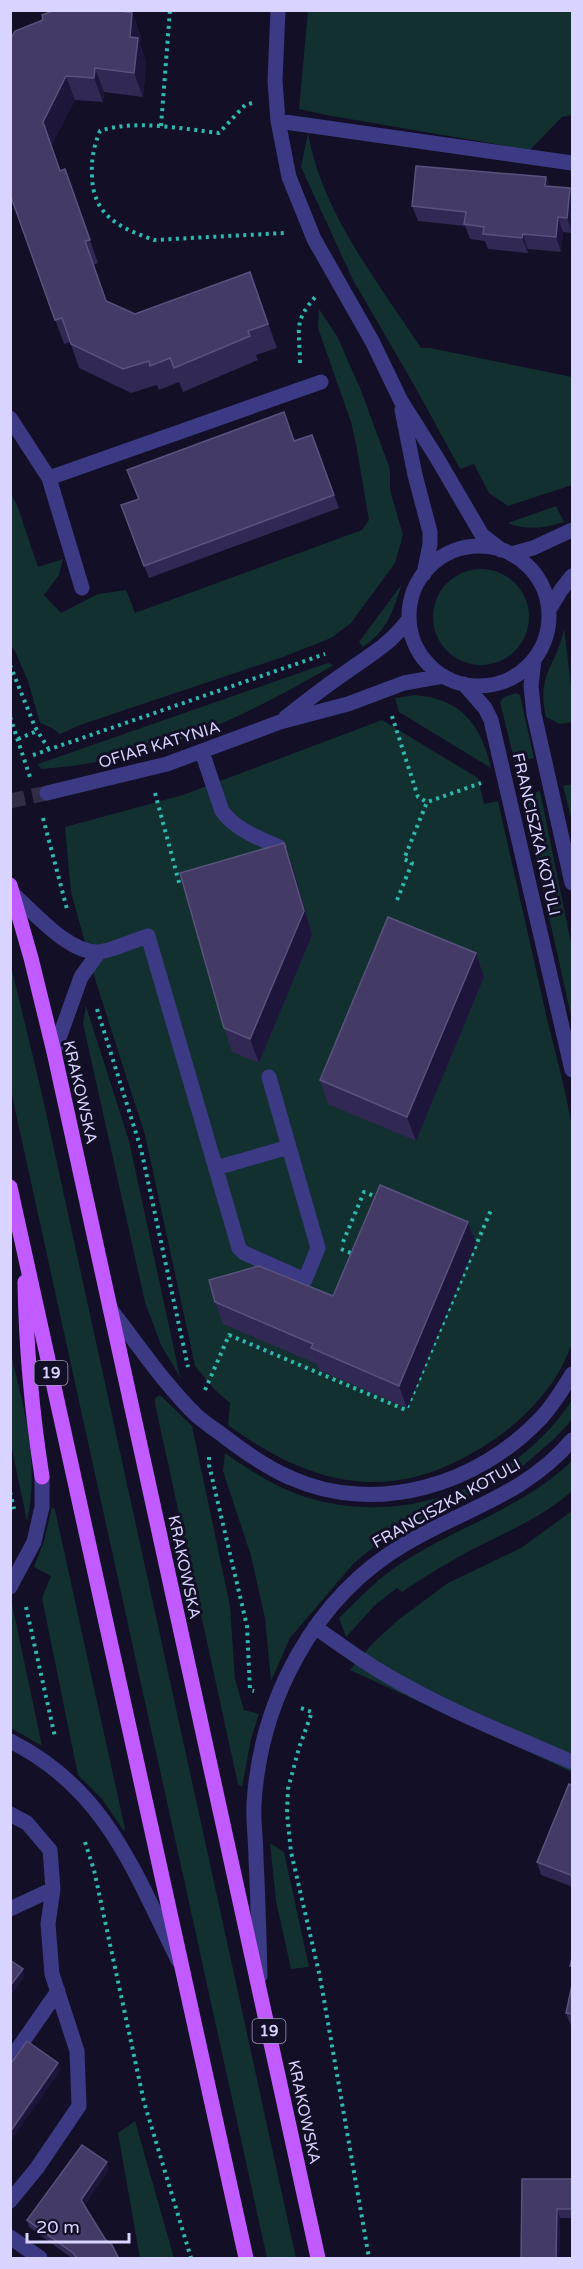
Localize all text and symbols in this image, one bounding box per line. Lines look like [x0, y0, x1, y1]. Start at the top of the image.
street label: OFIAR KATYNIA [96, 717, 223, 773]
street label: FRANCISZKA KOTULI [508, 751, 565, 918]
street label: KRAKOWSKA [58, 1039, 102, 1146]
road number: 19 [34, 1361, 68, 1385]
street label: FRANCISZKA KOTULI [369, 1455, 524, 1553]
street label: KRAKOWSKA [163, 1513, 205, 1621]
road number: 19 [252, 2019, 286, 2043]
street label: KRAKOWSKA [283, 2058, 325, 2166]
scale bar [27, 2206, 129, 2244]
text: 20 m [36, 2216, 80, 2238]

